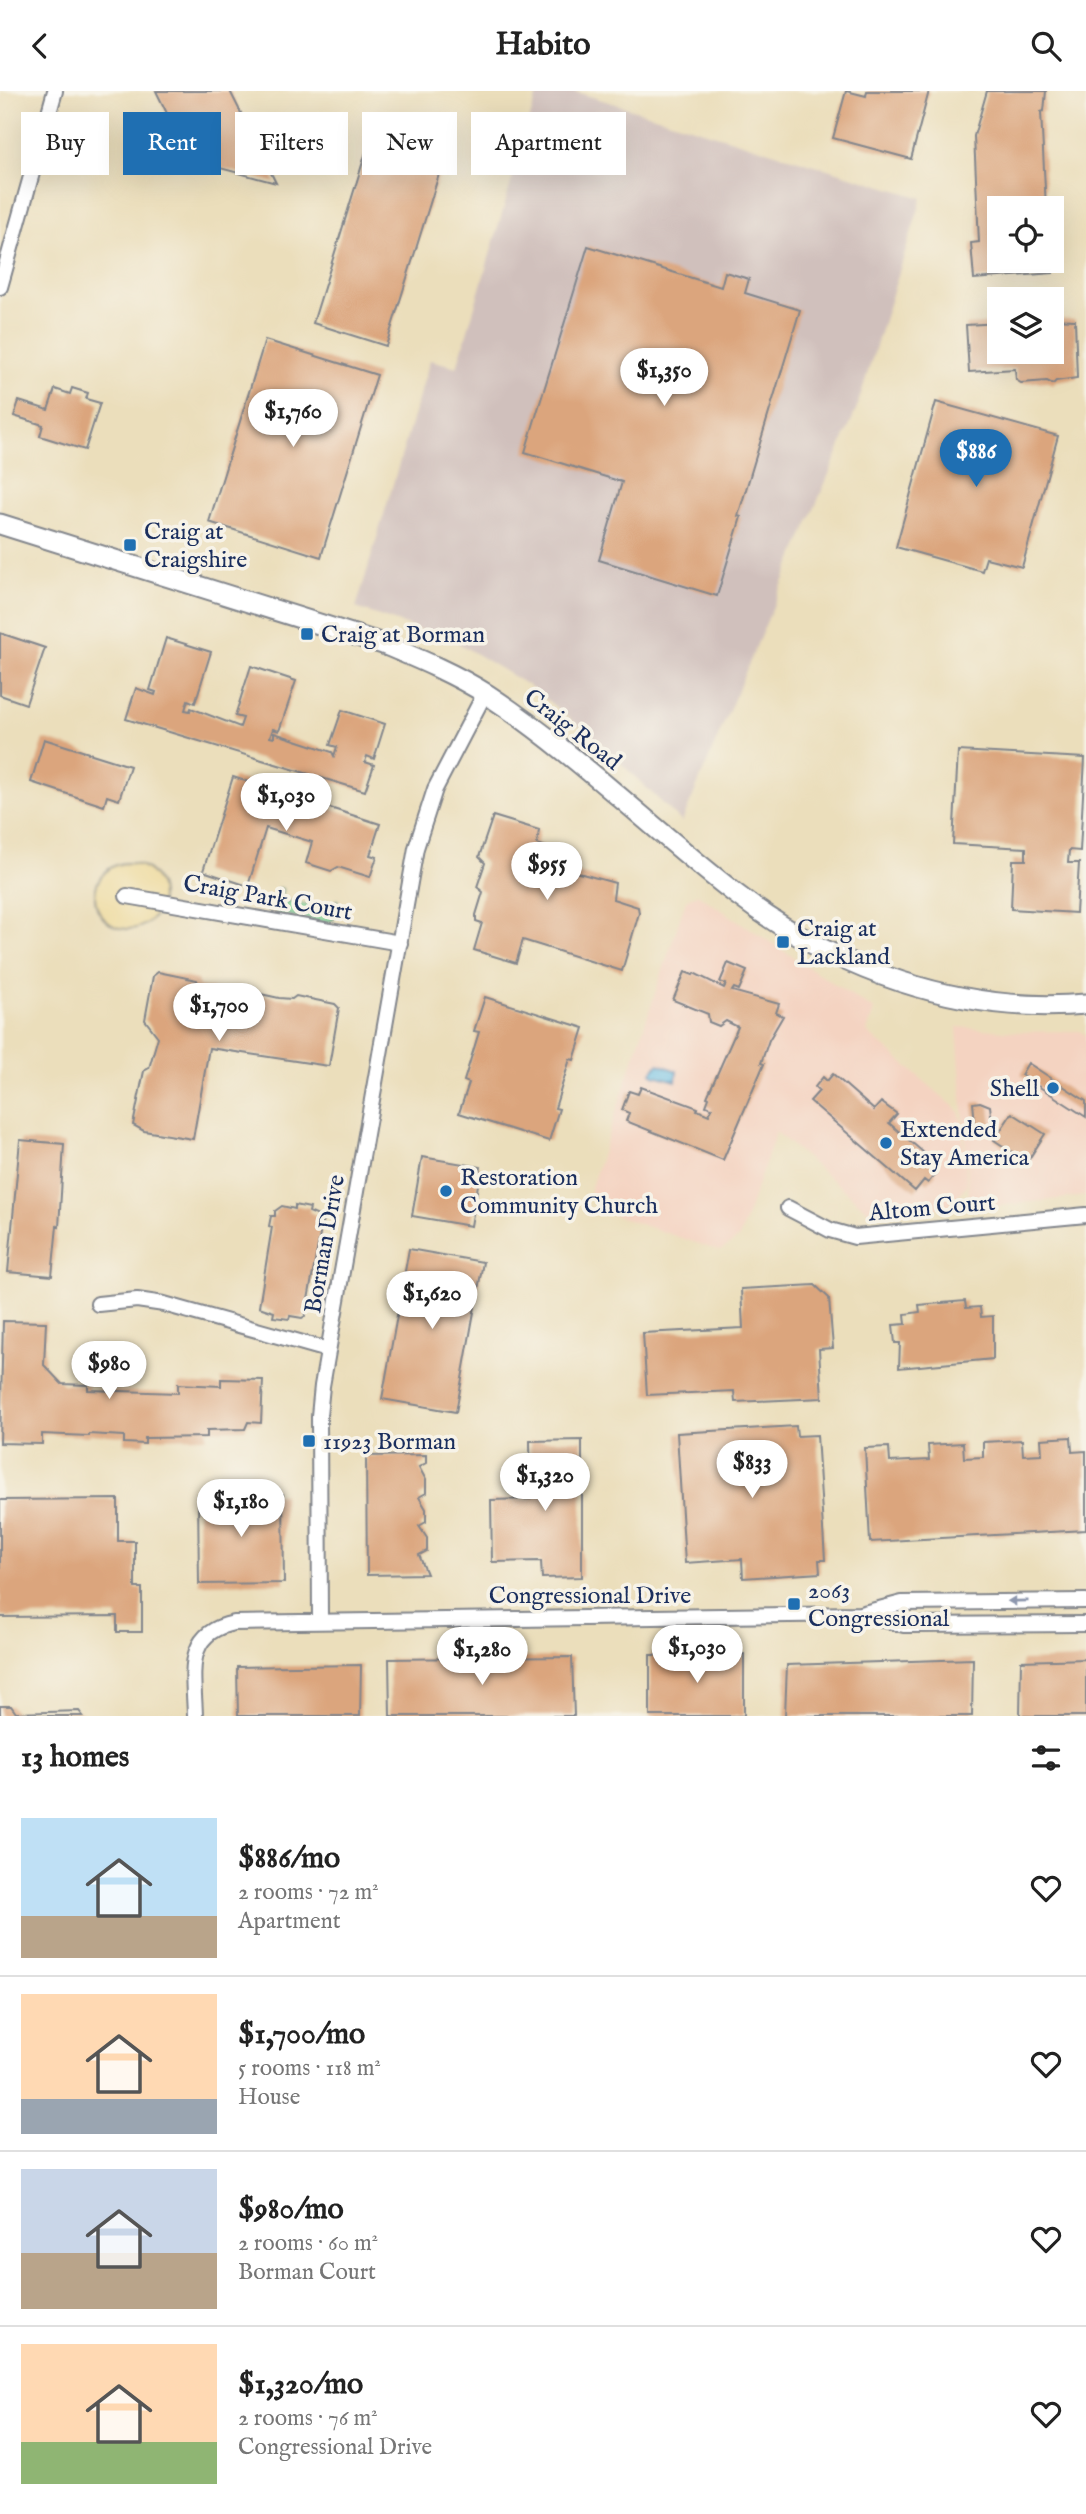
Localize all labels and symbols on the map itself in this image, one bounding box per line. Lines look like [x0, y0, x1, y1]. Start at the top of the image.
pin: $1,350 [607, 349, 721, 408]
pin: $1,760 [236, 389, 350, 449]
pin: $886 [935, 429, 1017, 489]
place label: Craig at Craigshire [144, 517, 247, 576]
marker: Craig at Craigshire [122, 537, 138, 553]
place label: Craig at Borman [321, 620, 485, 651]
marker: Craig at Borman [299, 626, 315, 642]
street label: Craig Road [517, 683, 627, 778]
pin: $1,030 [229, 773, 343, 833]
pin: $955 [506, 843, 588, 902]
street label: Craig Park Court [181, 868, 355, 929]
place label: Craig at Lackland [797, 914, 890, 973]
marker: Craig at Lackland [775, 934, 791, 950]
pin: $1,700 [162, 983, 276, 1043]
place label: Shell [990, 1074, 1039, 1105]
marker: Shell [1045, 1080, 1061, 1096]
place label: Extended Stay America [900, 1115, 1030, 1174]
marker: Extended Stay America [878, 1135, 894, 1151]
place label: Restoration Community Church [460, 1163, 658, 1222]
street label: Borman Drive [298, 1172, 353, 1316]
marker: Restoration Community Church [438, 1183, 454, 1199]
street label: Altom Court [866, 1188, 997, 1230]
pin: $1,620 [375, 1271, 489, 1331]
pin: $980 [68, 1341, 150, 1401]
place label: 11923 Borman [323, 1427, 456, 1458]
marker: 11923 Borman [301, 1433, 317, 1449]
pin: $833 [711, 1441, 793, 1500]
pin: $1,320 [488, 1453, 602, 1513]
pin: $1,180 [184, 1479, 298, 1539]
place label: 2063 Congressional [808, 1576, 950, 1635]
street label: Congressional Drive [489, 1581, 691, 1612]
marker: 2063 Congressional [786, 1596, 802, 1612]
one-way arrow [1007, 1596, 1029, 1607]
pin: $1,030 [640, 1625, 754, 1685]
pin: $1,280 [425, 1627, 539, 1687]

